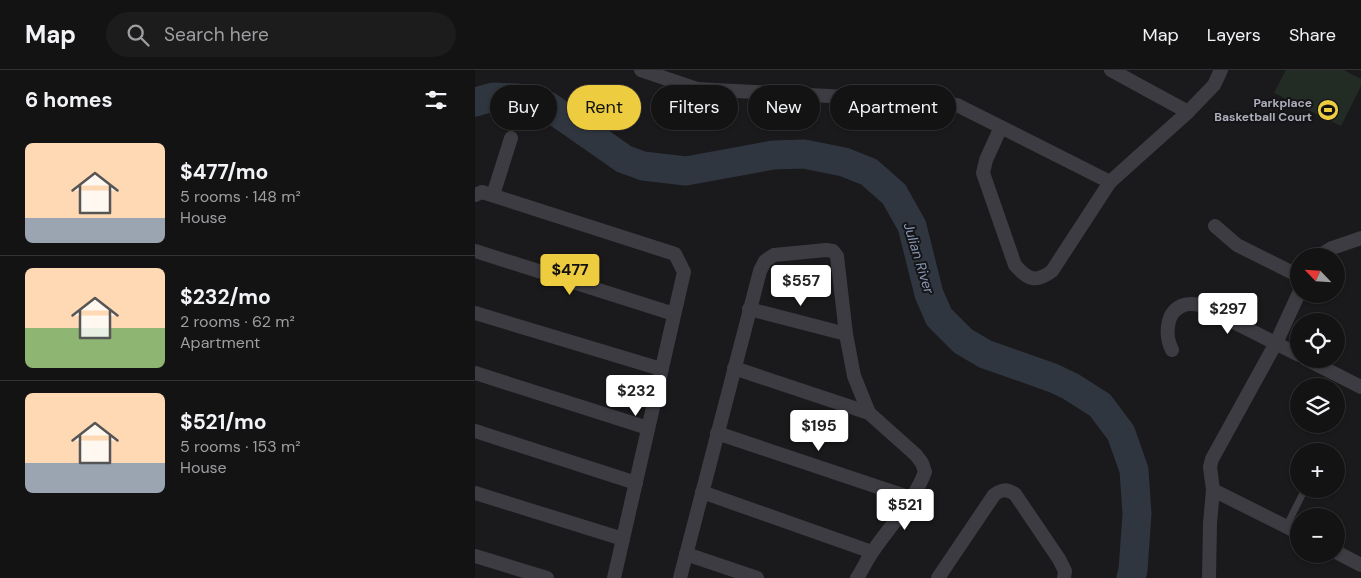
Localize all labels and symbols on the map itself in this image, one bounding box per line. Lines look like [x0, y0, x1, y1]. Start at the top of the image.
place label: Parkplace Basketball Court [1214, 95, 1312, 125]
sports icon: Parkplace Basketball Court [1316, 98, 1340, 122]
water label: Julian River [900, 220, 939, 296]
north arrow [1290, 248, 1345, 302]
pin: $477 [540, 254, 600, 296]
pin: $557 [771, 264, 831, 307]
pin: $297 [1198, 292, 1258, 335]
pin: $232 [606, 374, 666, 417]
pin: $195 [789, 410, 849, 452]
pin: $521 [875, 488, 935, 531]

